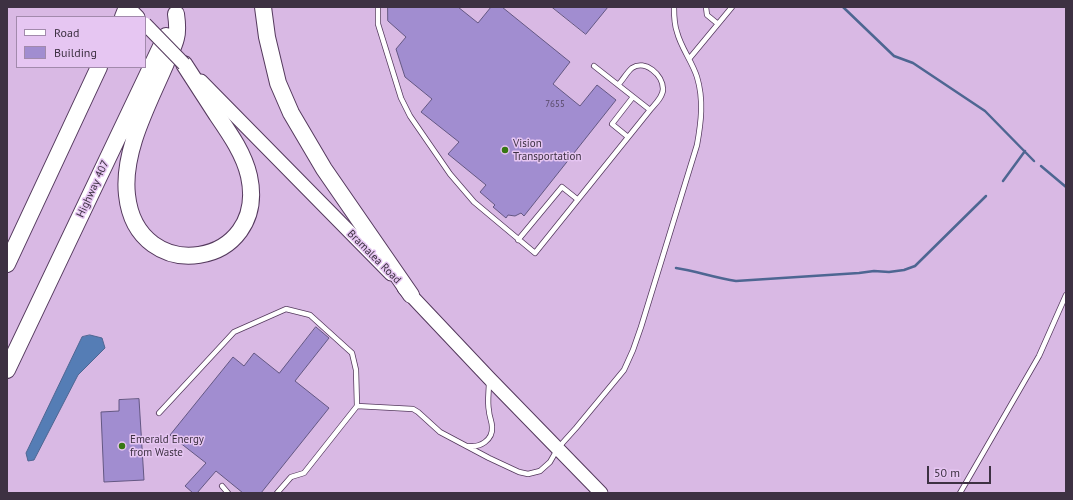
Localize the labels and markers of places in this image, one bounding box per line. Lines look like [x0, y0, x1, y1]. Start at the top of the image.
place label: Vision Transportation [513, 137, 581, 163]
marker: Vision Transportation [500, 145, 510, 155]
place label: Emerald Energy from Waste [130, 433, 204, 459]
marker: Emerald Energy from Waste [117, 441, 127, 451]

